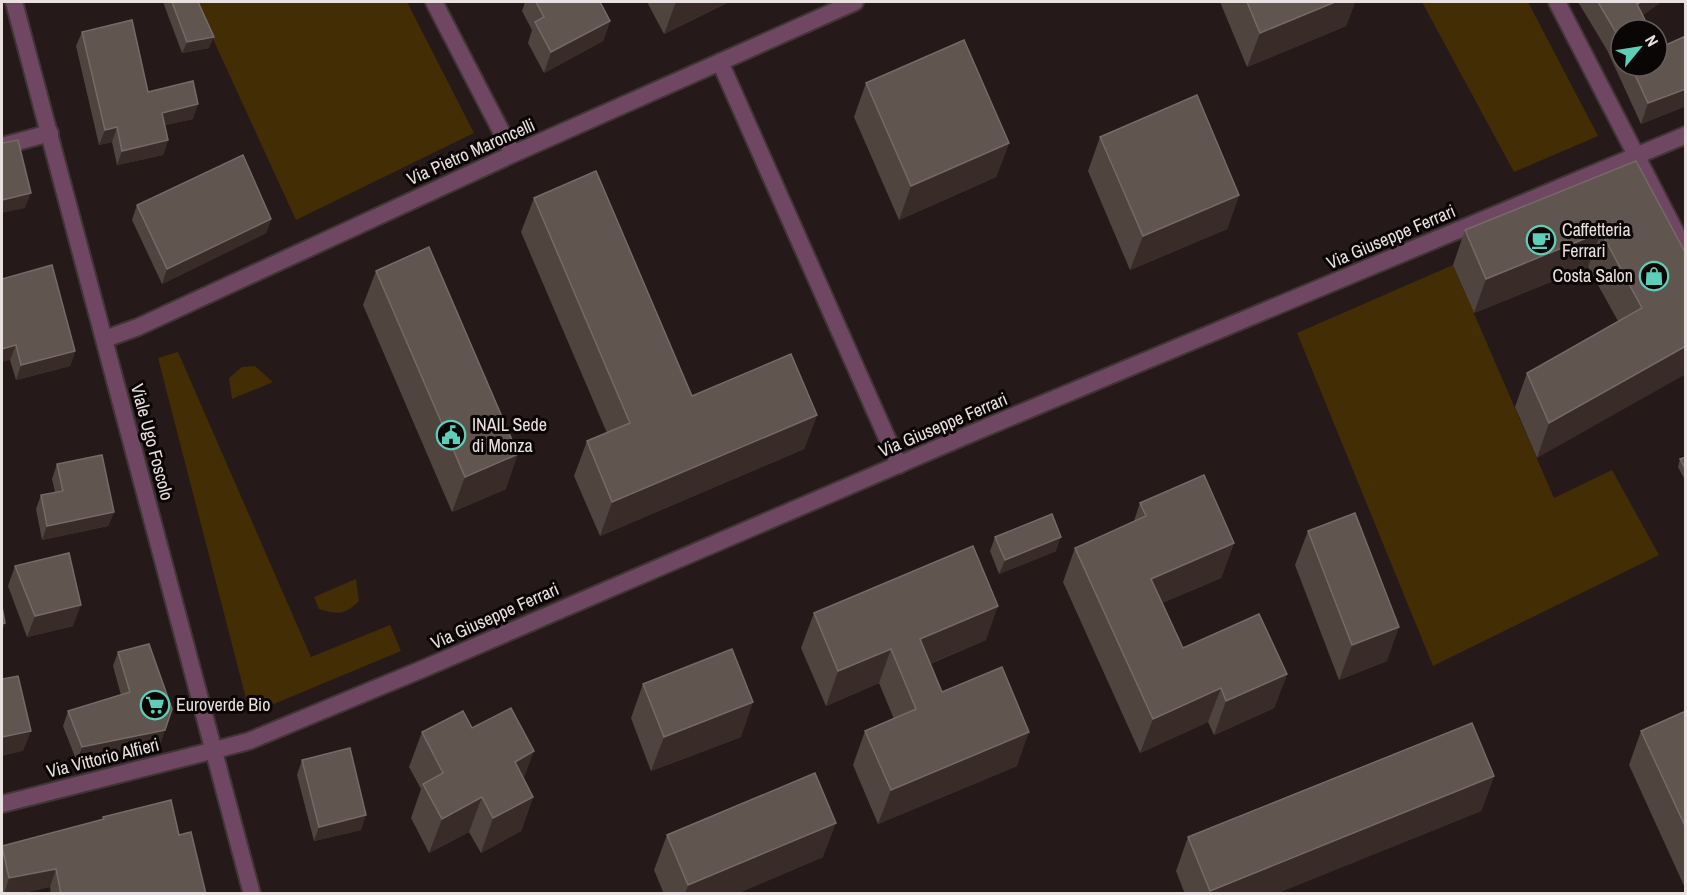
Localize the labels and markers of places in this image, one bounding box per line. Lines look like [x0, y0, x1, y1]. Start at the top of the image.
place label: Caffetteria Ferrari [1562, 217, 1631, 263]
cafe icon: Caffetteria Ferrari [1525, 224, 1557, 256]
shop icon: Costa Salon [1638, 260, 1670, 292]
place label: Costa Salon [1553, 263, 1633, 288]
place label: INAIL Sede di Monza [472, 412, 547, 458]
public building icon: INAIL Sede di Monza [435, 419, 467, 451]
supermarket icon: Euroverde Bio [139, 689, 171, 721]
place label: Euroverde Bio [176, 692, 270, 717]

